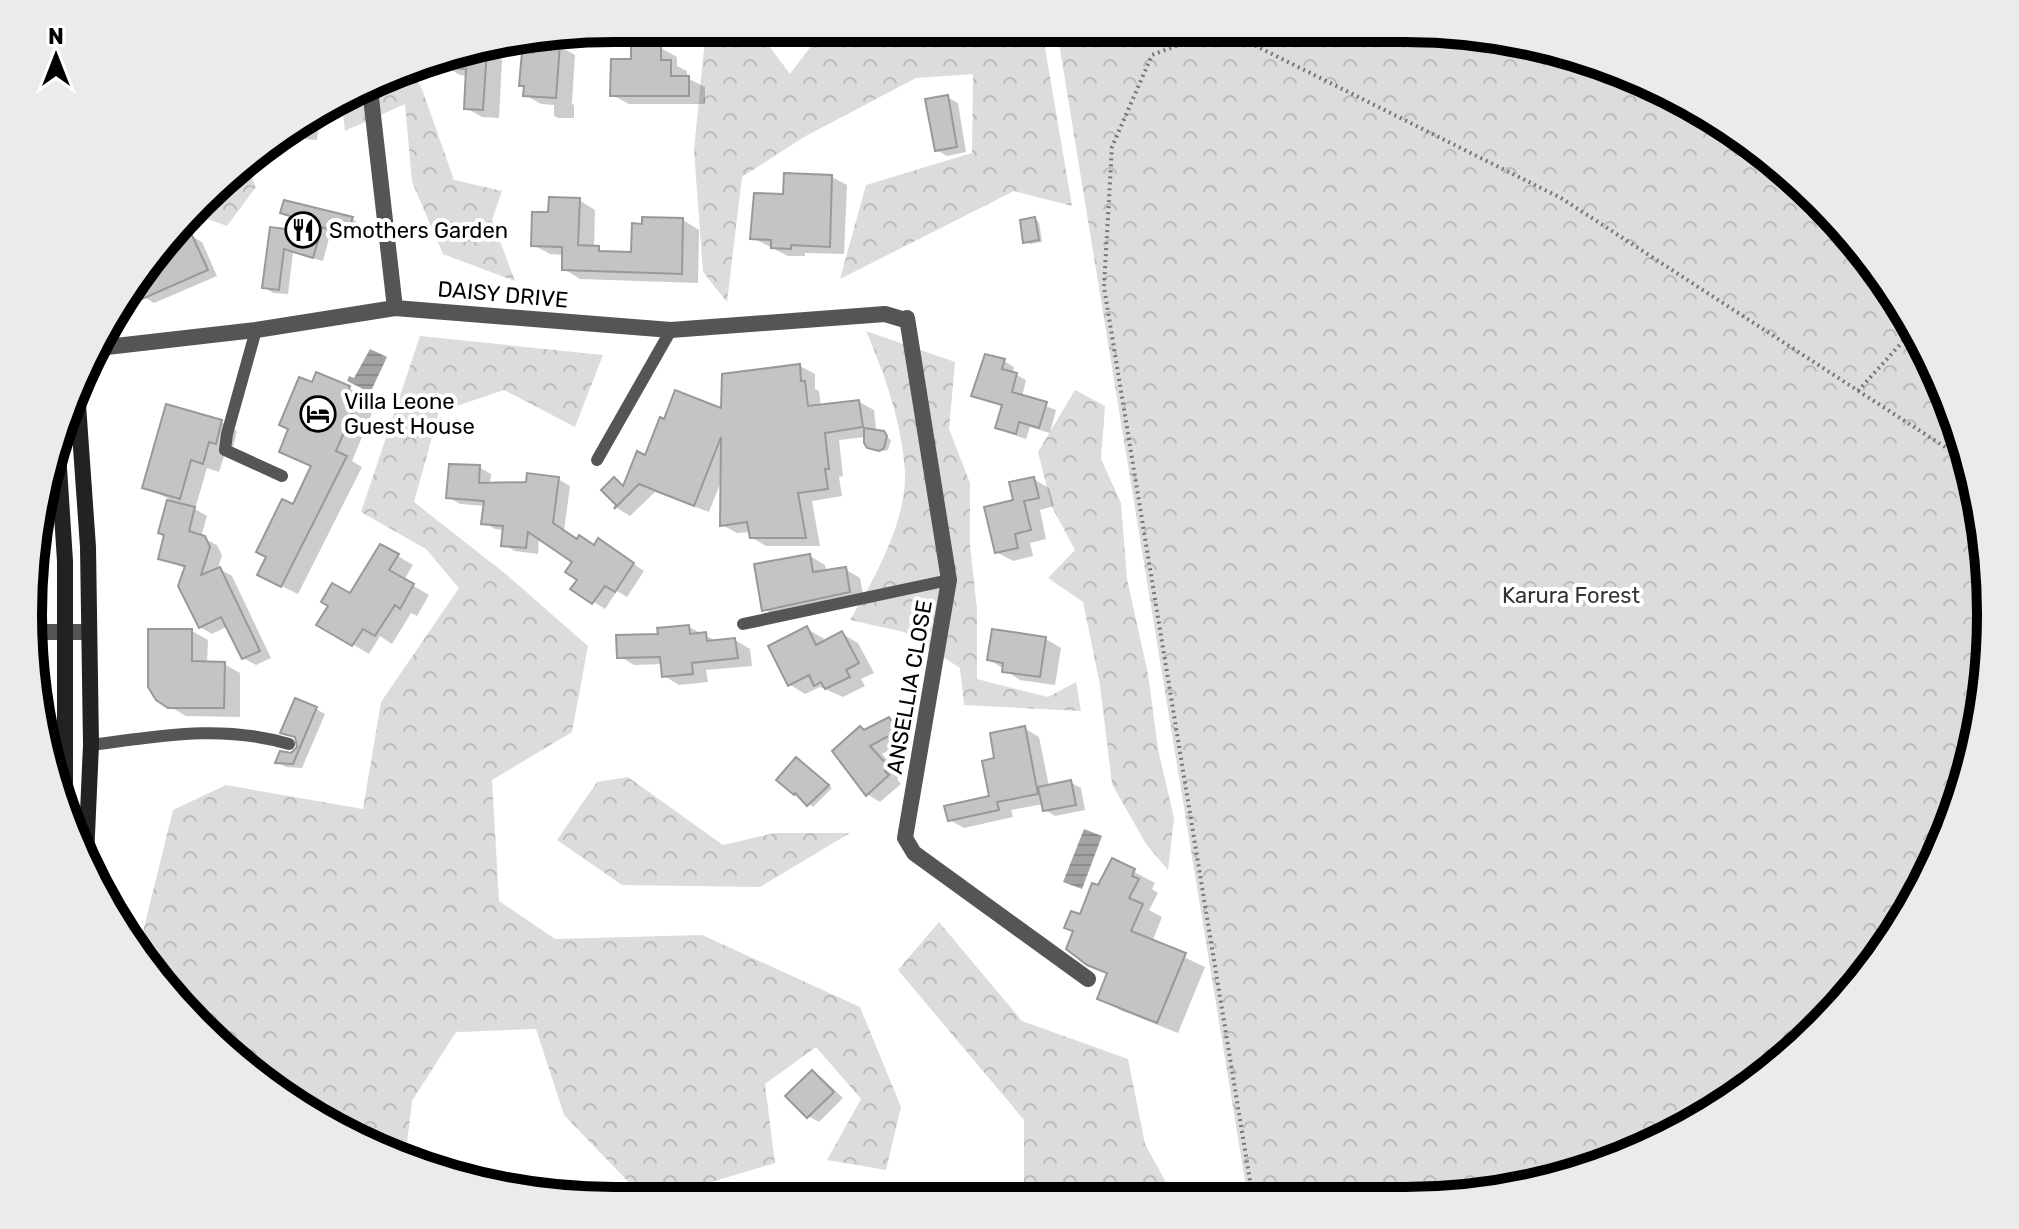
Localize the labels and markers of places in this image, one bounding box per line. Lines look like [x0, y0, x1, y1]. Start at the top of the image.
restaurant icon: Smothers Garden [284, 211, 322, 249]
place label: Smothers Garden [329, 217, 508, 244]
place label: Villa Leone Guest House [344, 388, 475, 440]
hotel icon: Villa Leone Guest House [299, 395, 337, 433]

